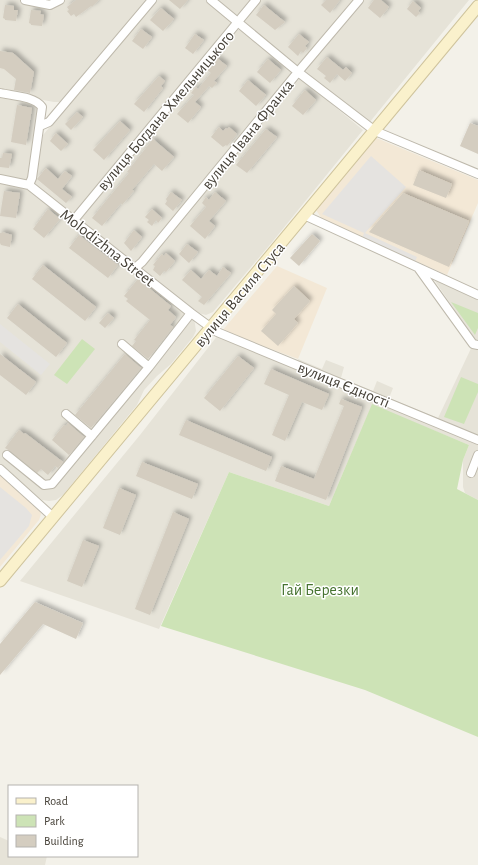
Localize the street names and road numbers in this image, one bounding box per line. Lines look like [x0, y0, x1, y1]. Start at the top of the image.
street label: вулиця Богдана Хмельницького [94, 27, 238, 194]
street label: вулиця Івана Франка [199, 77, 297, 193]
street label: Molodizhna Street [57, 206, 158, 289]
street label: вулиця Василя Стуса [191, 239, 289, 351]
street label: вулиця Єдності [295, 359, 392, 412]

